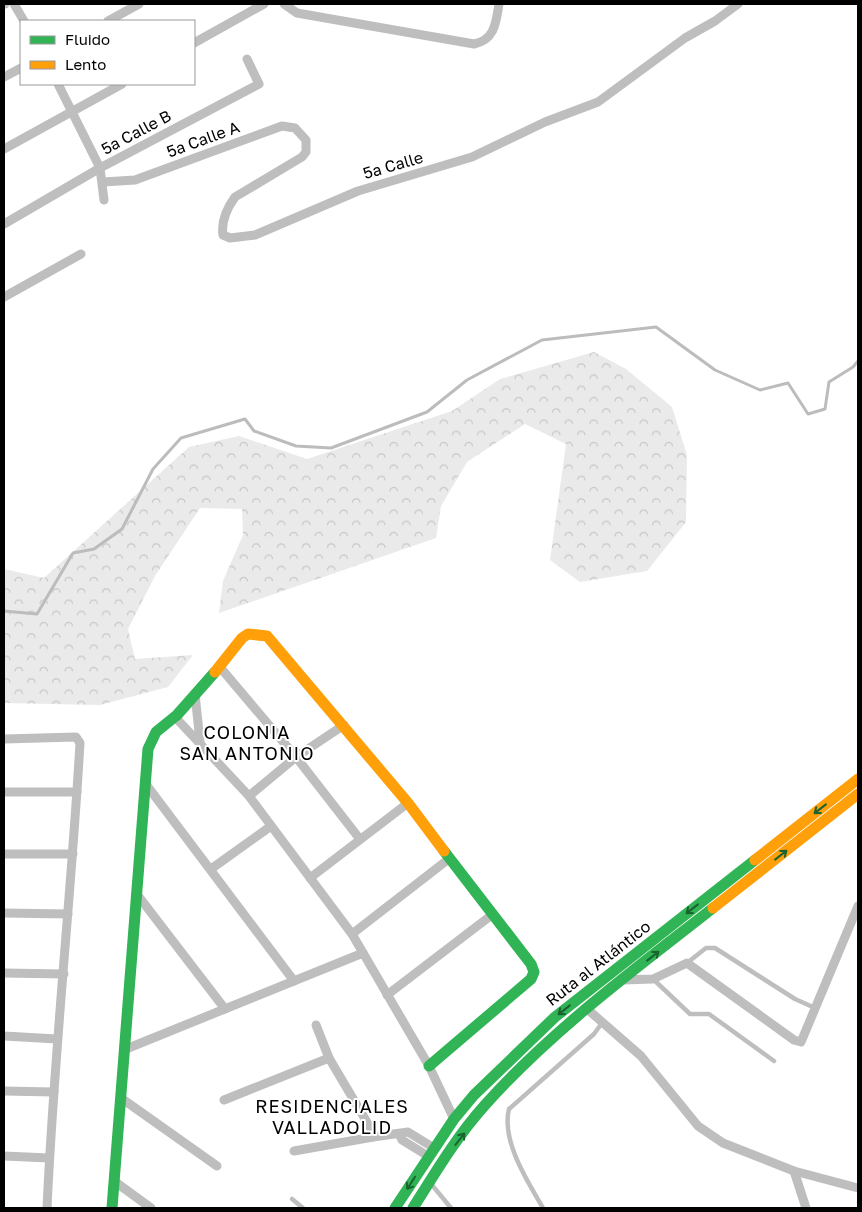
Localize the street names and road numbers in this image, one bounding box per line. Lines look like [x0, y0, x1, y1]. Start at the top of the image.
street label: 5a Calle B [98, 105, 174, 159]
street label: 5a Calle A [164, 116, 243, 161]
street label: 5a Calle [361, 147, 425, 183]
street label: Ruta al Atlántico [542, 916, 654, 1010]

